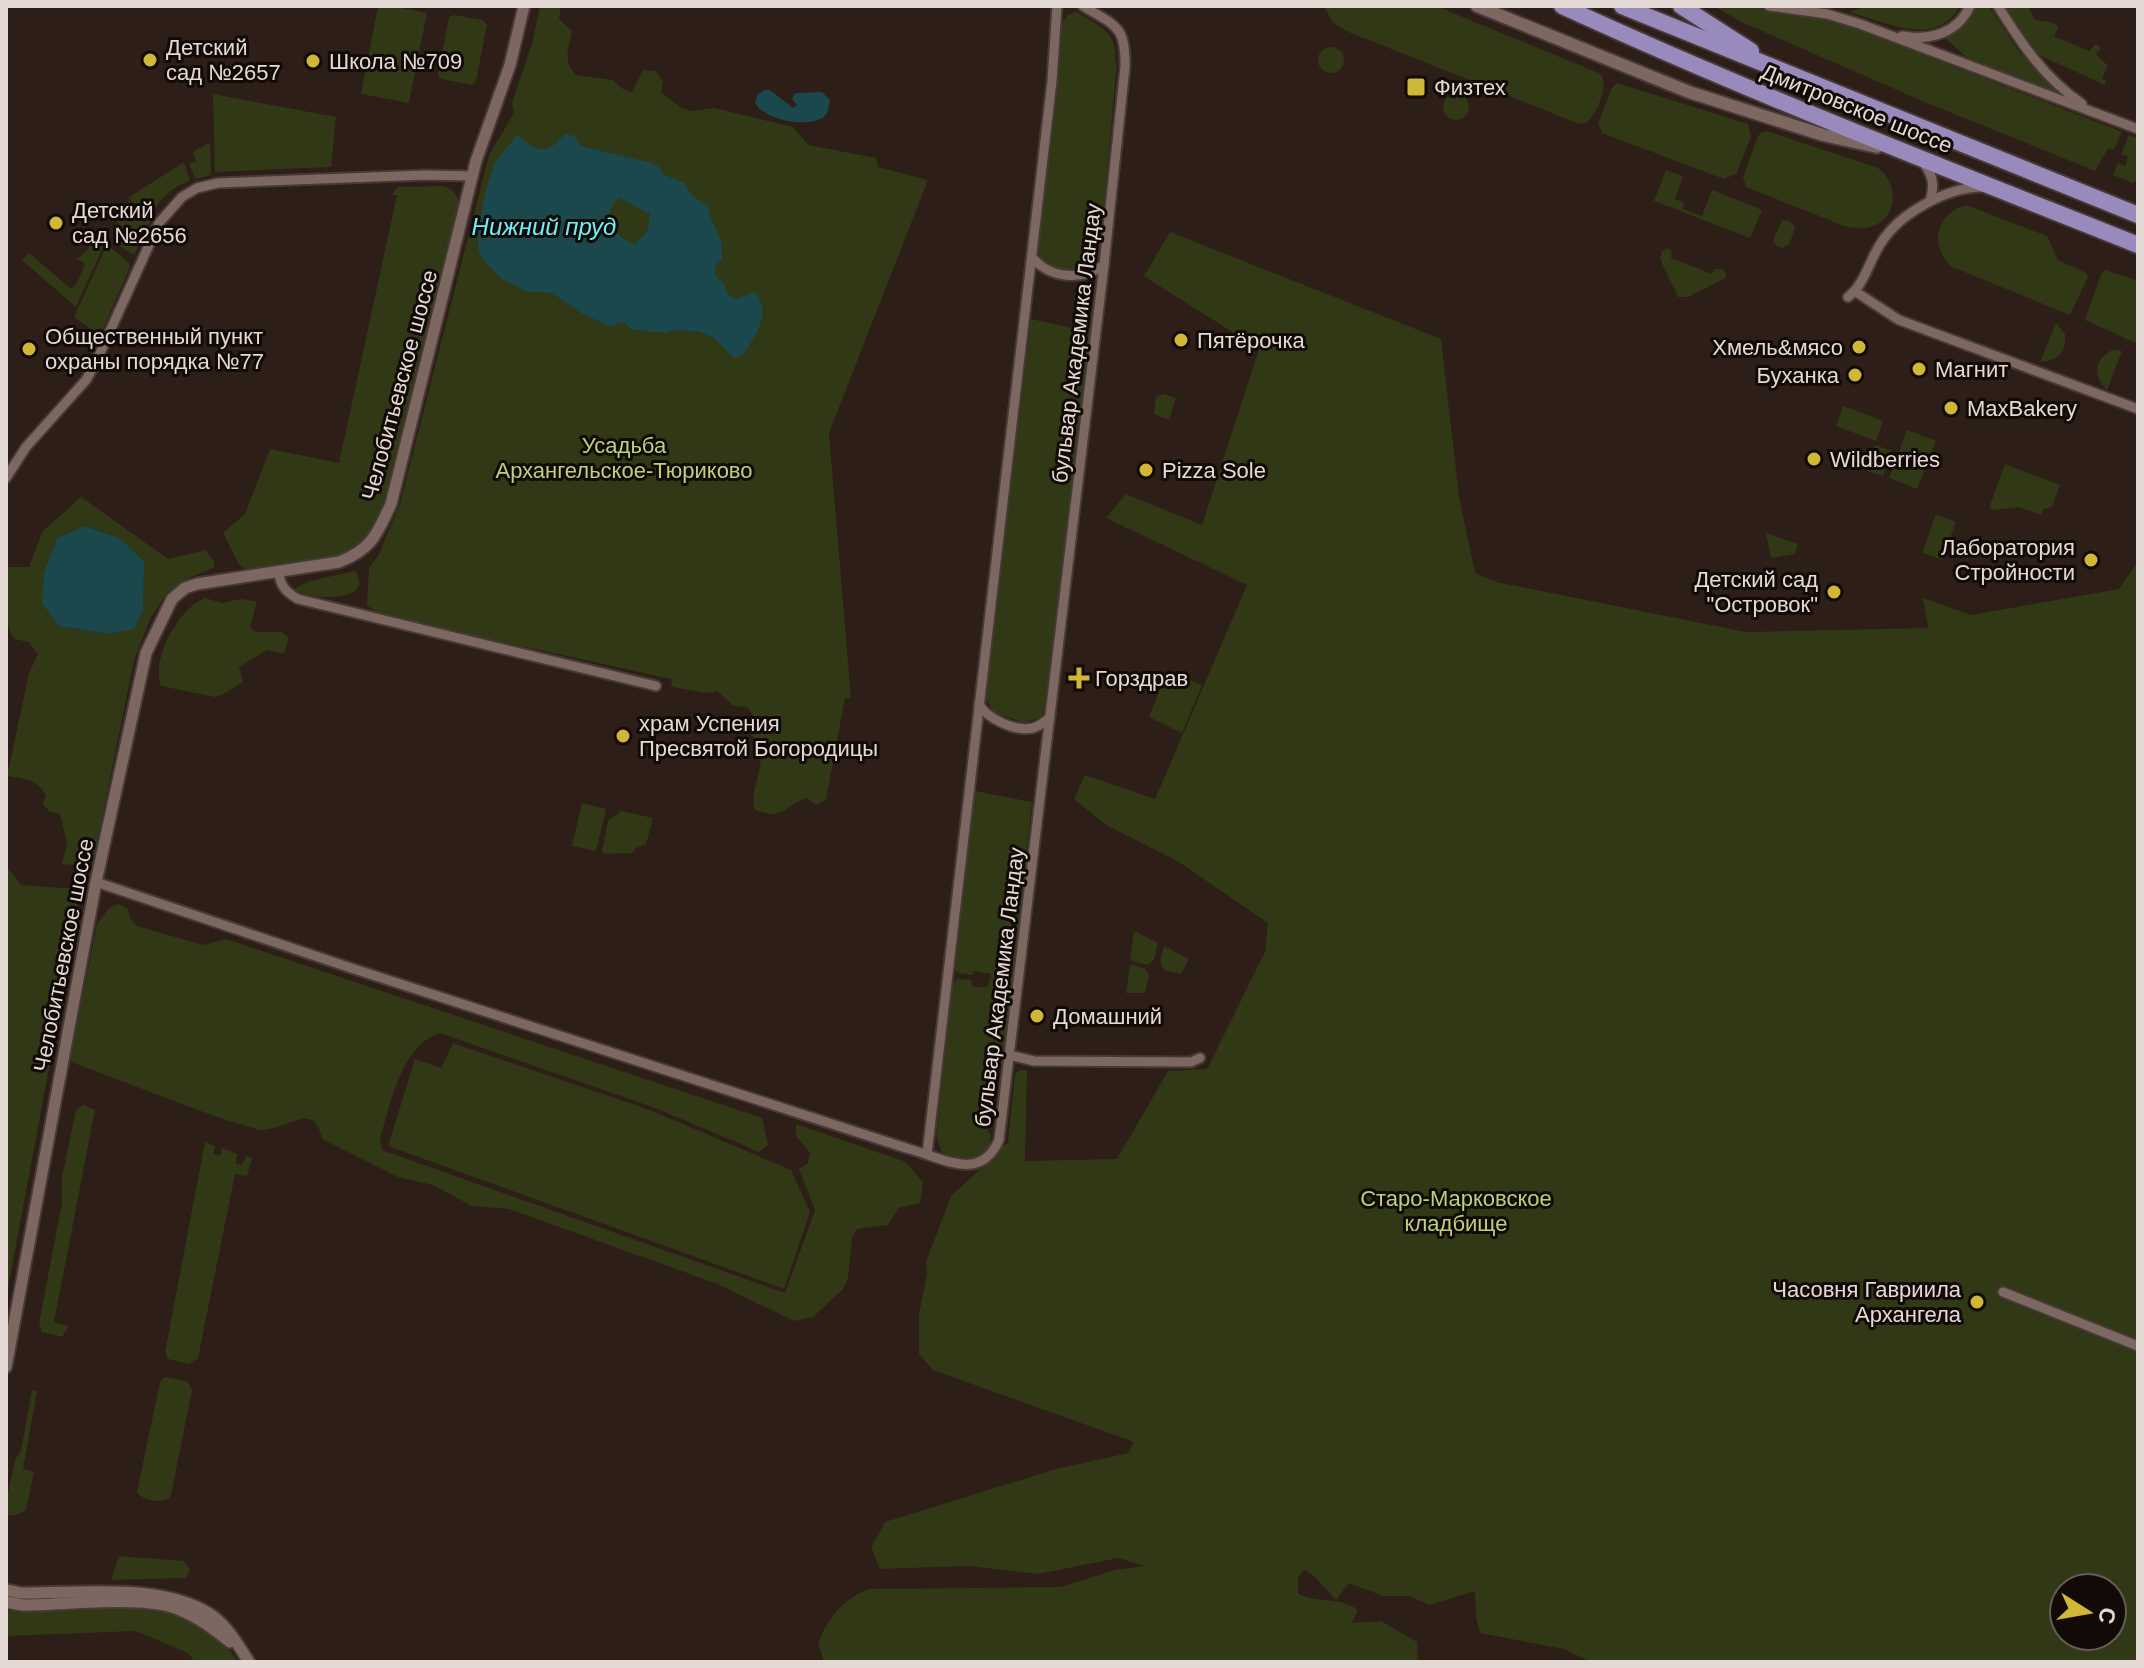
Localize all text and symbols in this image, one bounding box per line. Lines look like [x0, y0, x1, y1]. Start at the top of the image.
place label: Детский сад №2657 [166, 35, 281, 85]
place label: Школа №709 [329, 49, 462, 74]
marker: Детский сад №2657 [141, 51, 159, 69]
marker: Школа №709 [304, 52, 322, 70]
street label: Дмитровское шоссе [1758, 59, 1956, 158]
place label: Физтех [1434, 75, 1506, 100]
marker: Физтех [1405, 76, 1427, 98]
place label: Детский сад №2656 [72, 198, 187, 248]
street label: бульвар Академика Ландау [1047, 202, 1106, 484]
water label: Нижний пруд [472, 213, 616, 240]
marker: Детский сад №2656 [47, 214, 65, 232]
street label: Челобитьевское шоссе [357, 267, 442, 503]
place label: Общественный пункт охраны порядка №77 [45, 324, 264, 374]
place label: Пятёрочка [1197, 328, 1306, 353]
marker: Пятёрочка [1172, 331, 1190, 349]
place label: Хмель&мясо [1712, 335, 1843, 360]
marker: Хмель&мясо [1850, 338, 1868, 356]
marker: Общественный пункт охраны порядка №77 [20, 340, 38, 358]
place label: Магнит [1935, 357, 2008, 382]
marker: Магнит [1910, 360, 1928, 378]
place label: Буханка [1757, 363, 1840, 388]
marker: Буханка [1846, 366, 1864, 384]
place label: MaxBakery [1967, 396, 2077, 421]
marker: MaxBakery [1942, 399, 1960, 417]
park label: Усадьба Архангельское-Тюриково [495, 433, 753, 483]
place label: Wildberries [1830, 447, 1940, 472]
marker: Wildberries [1805, 450, 1823, 468]
place label: Pizza Sole [1162, 458, 1266, 483]
marker: Pizza Sole [1137, 461, 1155, 479]
place label: Лаборатория Стройности [1941, 535, 2075, 585]
marker: Лаборатория Стройности [2082, 551, 2100, 569]
place label: Детский сад "Островок" [1694, 567, 1818, 617]
marker: Детский сад "Островок" [1825, 583, 1843, 601]
place label: Горздрав [1095, 666, 1188, 691]
marker: Горздрав [1070, 669, 1088, 687]
place label: храм Успения Пресвятой Богородицы [639, 711, 878, 761]
marker: храм Успения Пресвятой Богородицы [614, 727, 632, 745]
street label: Челобитьевское шоссе [29, 836, 98, 1074]
street label: бульвар Академика Ландау [970, 846, 1029, 1128]
place label: Домашний [1053, 1004, 1162, 1029]
marker: Домашний [1028, 1007, 1046, 1025]
park label: Старо-Марковское кладбище [1360, 1186, 1552, 1236]
place label: Часовня Гавриила Архангела [1772, 1277, 1962, 1327]
marker: Часовня Гавриила Архангела [1968, 1293, 1986, 1311]
north arrow [2048, 1572, 2128, 1652]
text: С [2093, 1606, 2121, 1626]

